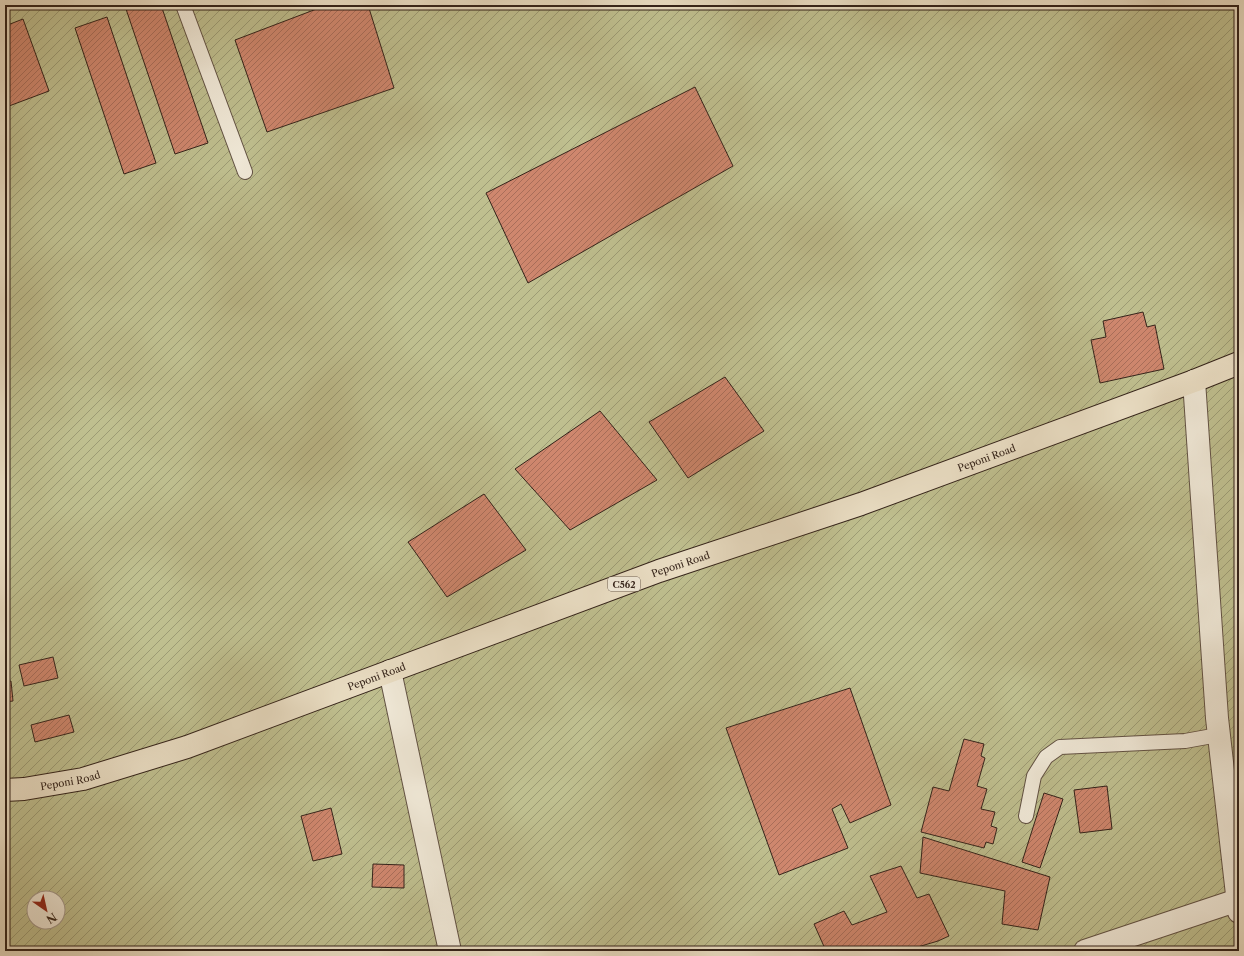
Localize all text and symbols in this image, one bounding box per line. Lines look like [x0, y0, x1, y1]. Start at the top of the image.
street label: Peponi Road [956, 441, 1017, 474]
street label: Peponi Road [649, 548, 711, 580]
road number: C562 [608, 577, 640, 591]
street label: Peponi Road [346, 660, 407, 693]
street label: Peponi Road [39, 768, 102, 793]
north arrow [26, 890, 66, 930]
text: N [43, 910, 59, 927]

